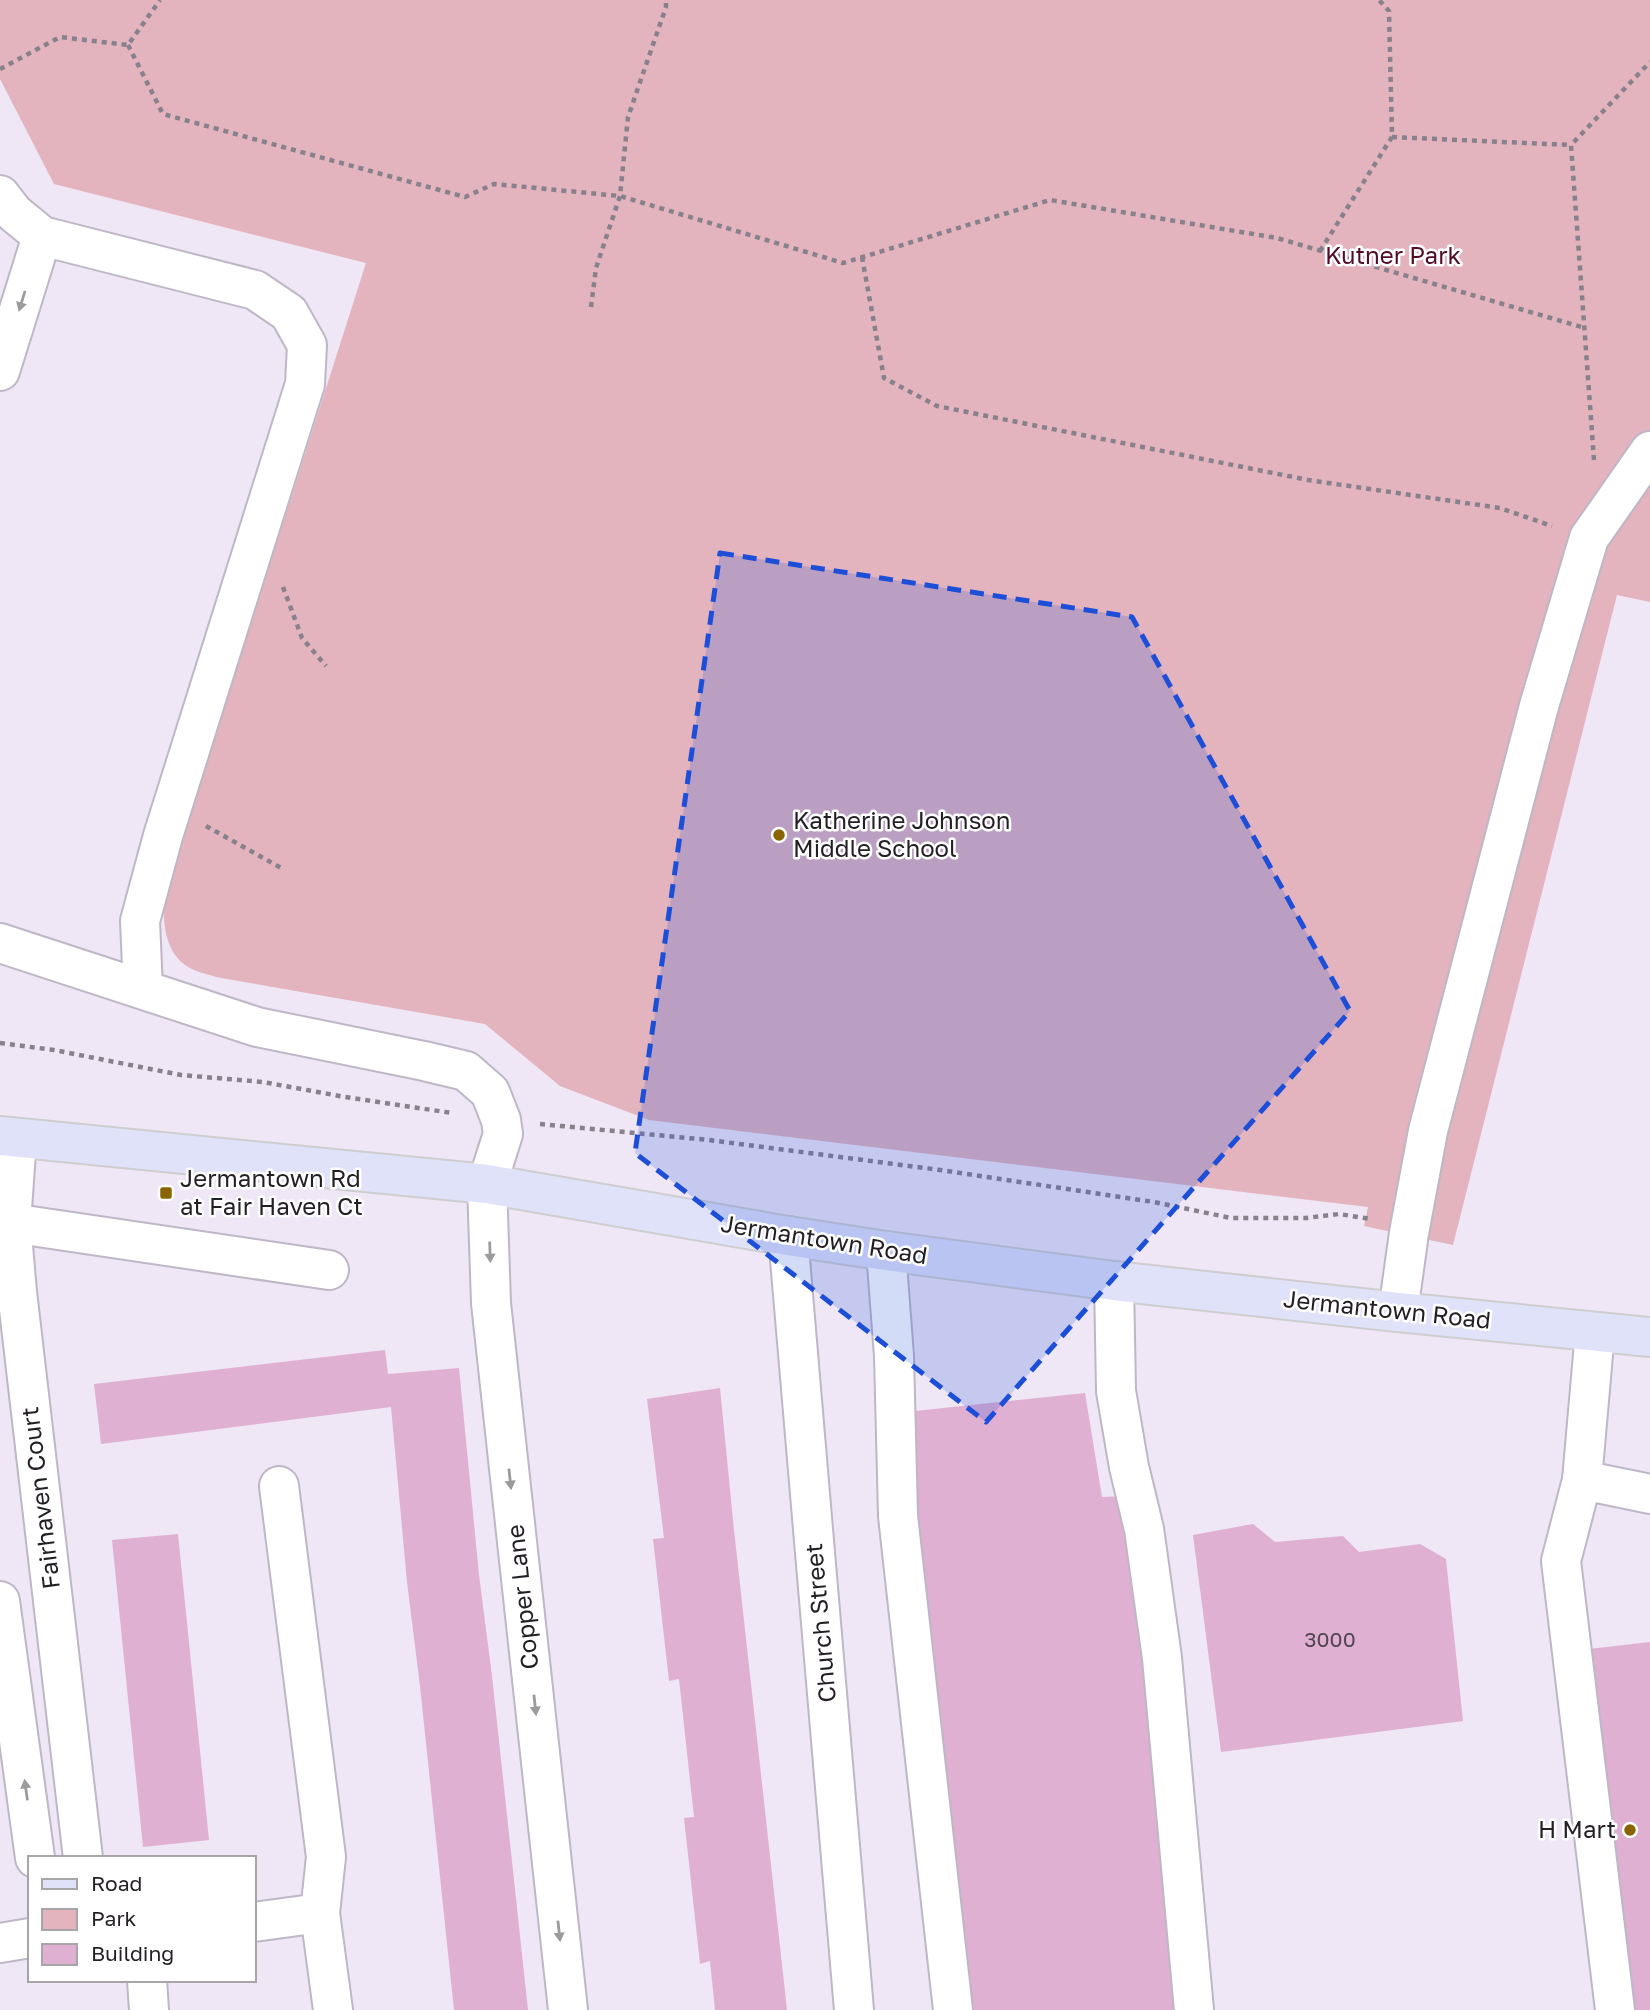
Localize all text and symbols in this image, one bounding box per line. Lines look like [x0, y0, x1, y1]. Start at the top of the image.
park label: Kutner Park [1325, 240, 1461, 269]
one-way arrow [16, 290, 27, 311]
place label: Katherine Johnson Middle School [793, 805, 1011, 862]
marker: Katherine Johnson Middle School [771, 827, 787, 843]
place label: Jermantown Rd at Fair Haven Ct [180, 1163, 363, 1220]
marker: Jermantown Rd at Fair Haven Ct [158, 1185, 174, 1201]
street label: Jermantown Road [719, 1208, 930, 1269]
one-way arrow [484, 1242, 495, 1264]
street label: Jermantown Road [1282, 1283, 1492, 1334]
street label: Fairhaven Court [14, 1405, 65, 1591]
one-way arrow [505, 1468, 516, 1490]
street label: Copper Lane [499, 1523, 544, 1671]
street label: Church Street [798, 1542, 841, 1704]
house number: 3000 [1304, 1626, 1356, 1652]
one-way arrow [529, 1694, 540, 1716]
one-way arrow [20, 1779, 31, 1801]
place label: H Mart [1538, 1814, 1616, 1843]
marker: H Mart [1622, 1822, 1638, 1838]
legend [28, 1856, 256, 1982]
text: Road [91, 1870, 142, 1896]
text: Park [91, 1905, 137, 1931]
one-way arrow [554, 1920, 565, 1942]
text: Building [91, 1940, 174, 1966]

